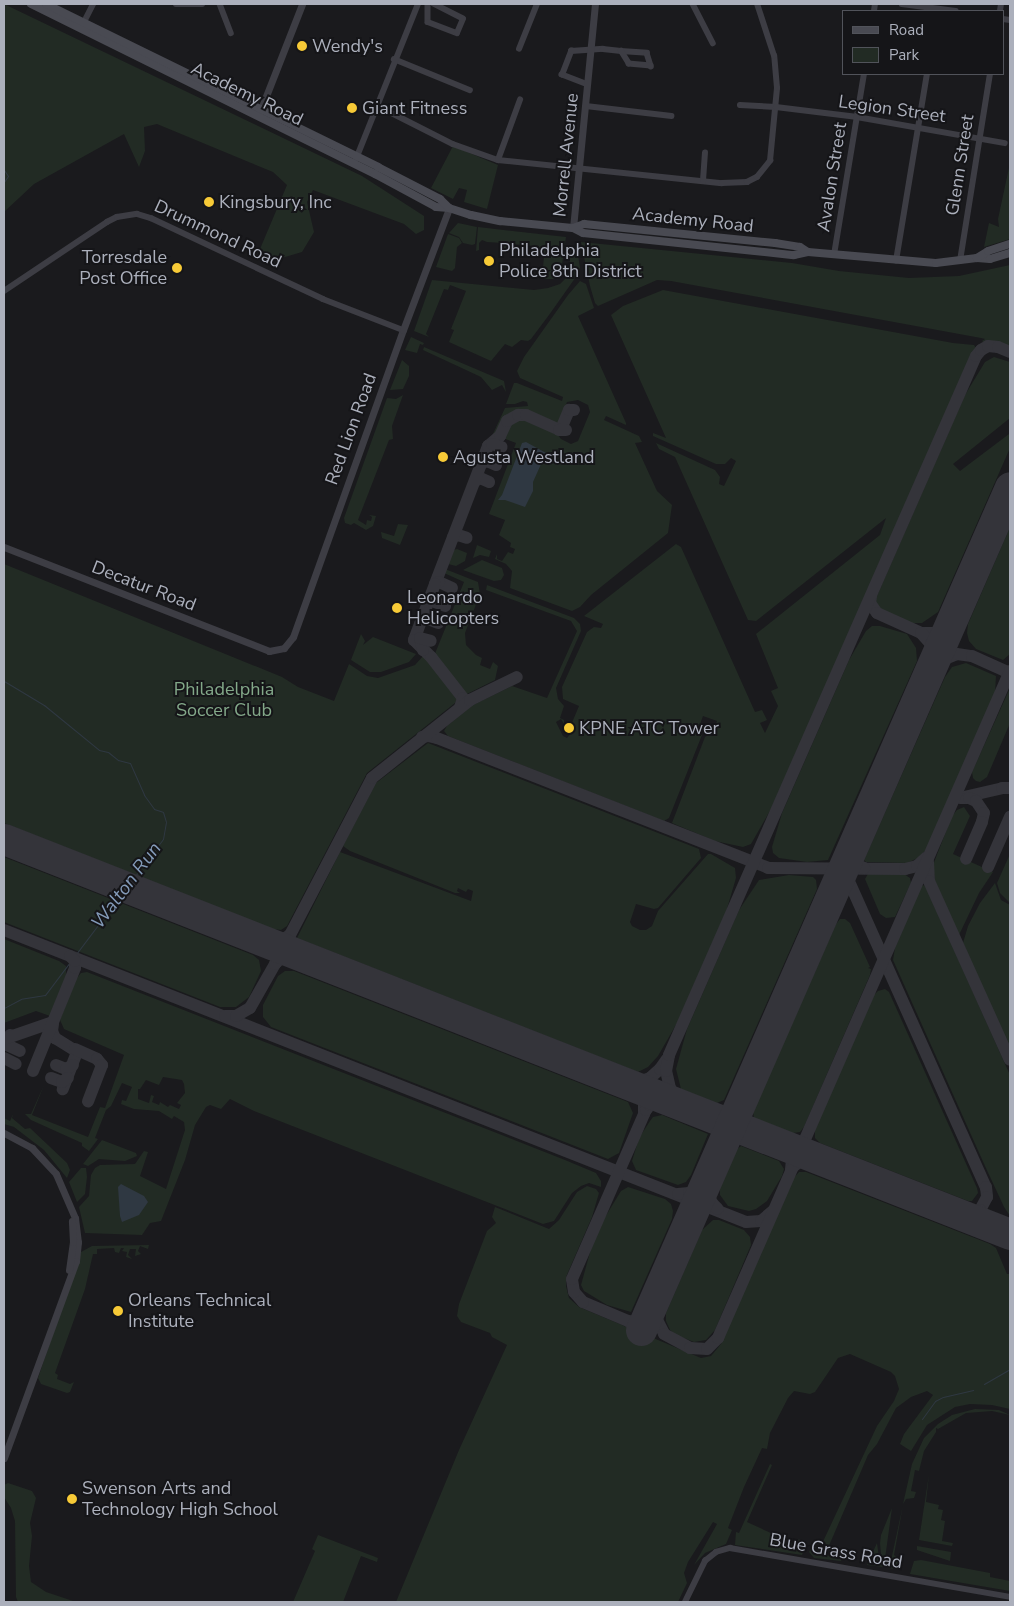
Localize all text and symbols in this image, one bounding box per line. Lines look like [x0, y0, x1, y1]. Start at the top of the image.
legend [842, 10, 1004, 75]
text: Road [889, 20, 924, 40]
place label: Wendy's [312, 35, 383, 57]
marker: Wendy's [296, 40, 308, 52]
text: Park [889, 45, 919, 65]
street label: Academy Road [187, 58, 307, 130]
street label: Legion Street [837, 91, 947, 127]
street label: Morrell Avenue [549, 92, 583, 218]
place label: Giant Fitness [362, 97, 467, 119]
marker: Giant Fitness [346, 102, 358, 114]
street label: Glenn Street [941, 113, 979, 217]
street label: Avalon Street [813, 121, 851, 233]
place label: Kingsbury, Inc [219, 191, 332, 213]
street label: Drummond Road [151, 195, 285, 273]
marker: Kingsbury, Inc [203, 196, 215, 208]
street label: Academy Road [631, 203, 755, 237]
place label: Philadelphia Police 8th District [499, 240, 641, 282]
place label: Torresdale Post Office [79, 247, 167, 290]
marker: Philadelphia Police 8th District [483, 255, 495, 267]
marker: Torresdale Post Office [171, 262, 183, 274]
street label: Red Lion Road [321, 370, 381, 488]
place label: Agusta Westland [453, 446, 595, 468]
marker: Agusta Westland [437, 451, 449, 463]
street label: Decatur Road [89, 556, 199, 616]
place label: Leonardo Helicopters [407, 587, 499, 630]
marker: Leonardo Helicopters [391, 602, 403, 614]
park label: Philadelphia Soccer Club [174, 679, 274, 722]
place label: KPNE ATC Tower [579, 717, 719, 739]
marker: KPNE ATC Tower [563, 722, 575, 734]
water label: Walton Run [87, 838, 167, 934]
place label: Orleans Technical Institute [128, 1290, 271, 1332]
marker: Orleans Technical Institute [112, 1305, 124, 1317]
place label: Swenson Arts and Technology High School [82, 1478, 278, 1520]
marker: Swenson Arts and Technology High School [66, 1493, 78, 1505]
street label: Blue Grass Road [768, 1529, 904, 1573]

